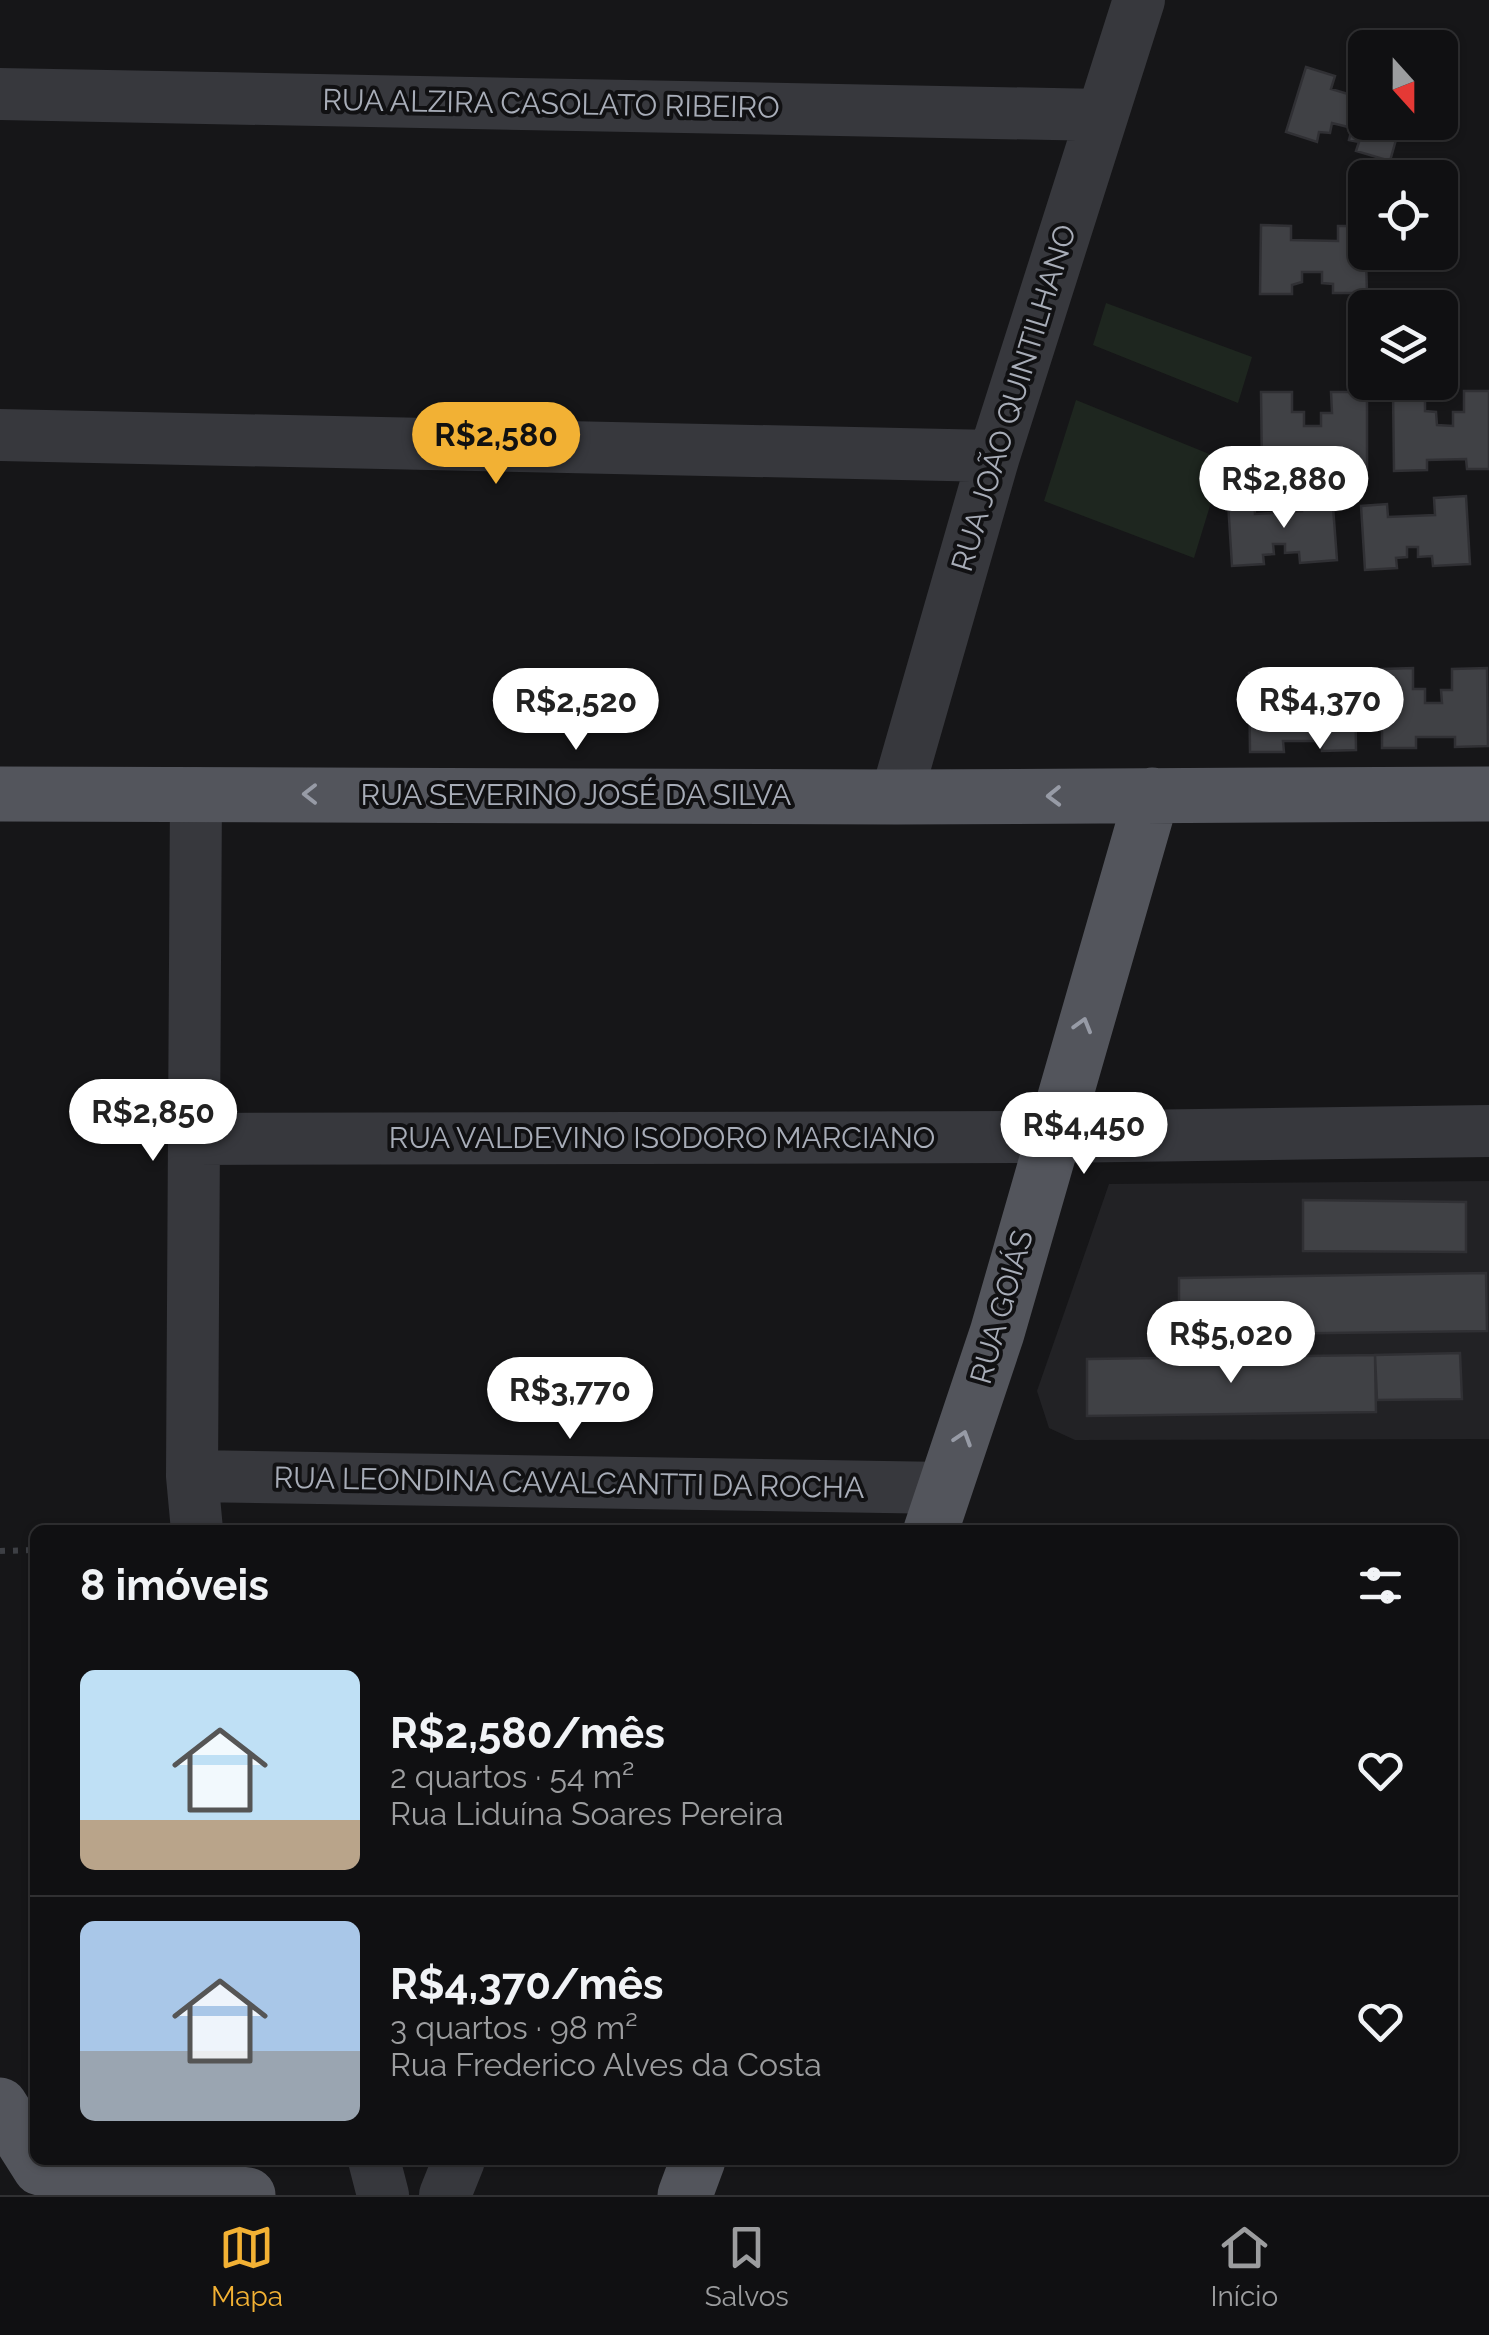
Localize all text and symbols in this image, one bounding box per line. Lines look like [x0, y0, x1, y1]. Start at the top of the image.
north arrow [1348, 30, 1458, 140]
map controls [1348, 30, 1458, 400]
street label: RUA ALZIRA CASOLATO RIBEIRO [322, 82, 780, 125]
button: locate [1348, 160, 1458, 270]
street label: RUA JOÃO QUINTILHANO [944, 220, 1083, 575]
button: layers [1348, 290, 1458, 400]
pin: R$2,580 [404, 402, 588, 487]
text: R$2,580 [434, 416, 558, 453]
pin: R$2,880 [1192, 446, 1376, 531]
text: R$2,880 [1221, 460, 1347, 497]
pin: R$4,370 [1228, 667, 1412, 752]
pin: R$2,520 [484, 668, 668, 753]
text: R$4,370 [1259, 681, 1381, 718]
text: R$2,520 [515, 682, 637, 719]
street label: RUA SEVERINO JOSÉ DA SILVA [361, 777, 791, 812]
one-way arrow [301, 783, 316, 805]
one-way arrow [1046, 785, 1062, 807]
one-way arrow [1071, 1017, 1092, 1034]
pin: R$2,850 [61, 1079, 245, 1164]
pin: R$4,450 [992, 1092, 1176, 1177]
text: R$2,850 [91, 1093, 215, 1130]
text: R$4,450 [1023, 1106, 1145, 1143]
street label: RUA VALDEVINO ISODORO MARCIANO [389, 1120, 935, 1155]
street label: RUA GOIÁS [963, 1226, 1040, 1388]
pin: R$5,020 [1139, 1301, 1323, 1386]
text: R$5,020 [1169, 1315, 1293, 1352]
pin: R$3,770 [478, 1357, 662, 1442]
text: R$3,770 [509, 1371, 631, 1408]
one-way arrow [951, 1430, 971, 1447]
street label: RUA LEONDINA CAVALCANTTI DA ROCHA [273, 1460, 865, 1505]
icon: filters [1353, 1558, 1408, 1613]
text: 8 imóveis [80, 1561, 269, 1610]
text: R$2,580/mês [390, 1709, 665, 1758]
icon: home [160, 1710, 280, 1830]
icon: heart [1353, 1743, 1408, 1798]
text: 2 quartos · 54 m² [390, 1758, 634, 1795]
text: Rua Liduína Soares Pereira [390, 1795, 784, 1832]
text: R$4,370/mês [390, 1960, 664, 2009]
icon: home [160, 1961, 280, 2081]
icon: heart [1353, 1994, 1408, 2049]
text: 3 quartos · 98 m² [390, 2009, 638, 2046]
text: Rua Frederico Alves da Costa [390, 2046, 822, 2083]
tab: Mapa [211, 2220, 283, 2313]
tab: Salvos [705, 2220, 789, 2313]
tab: Início [1211, 2220, 1278, 2313]

